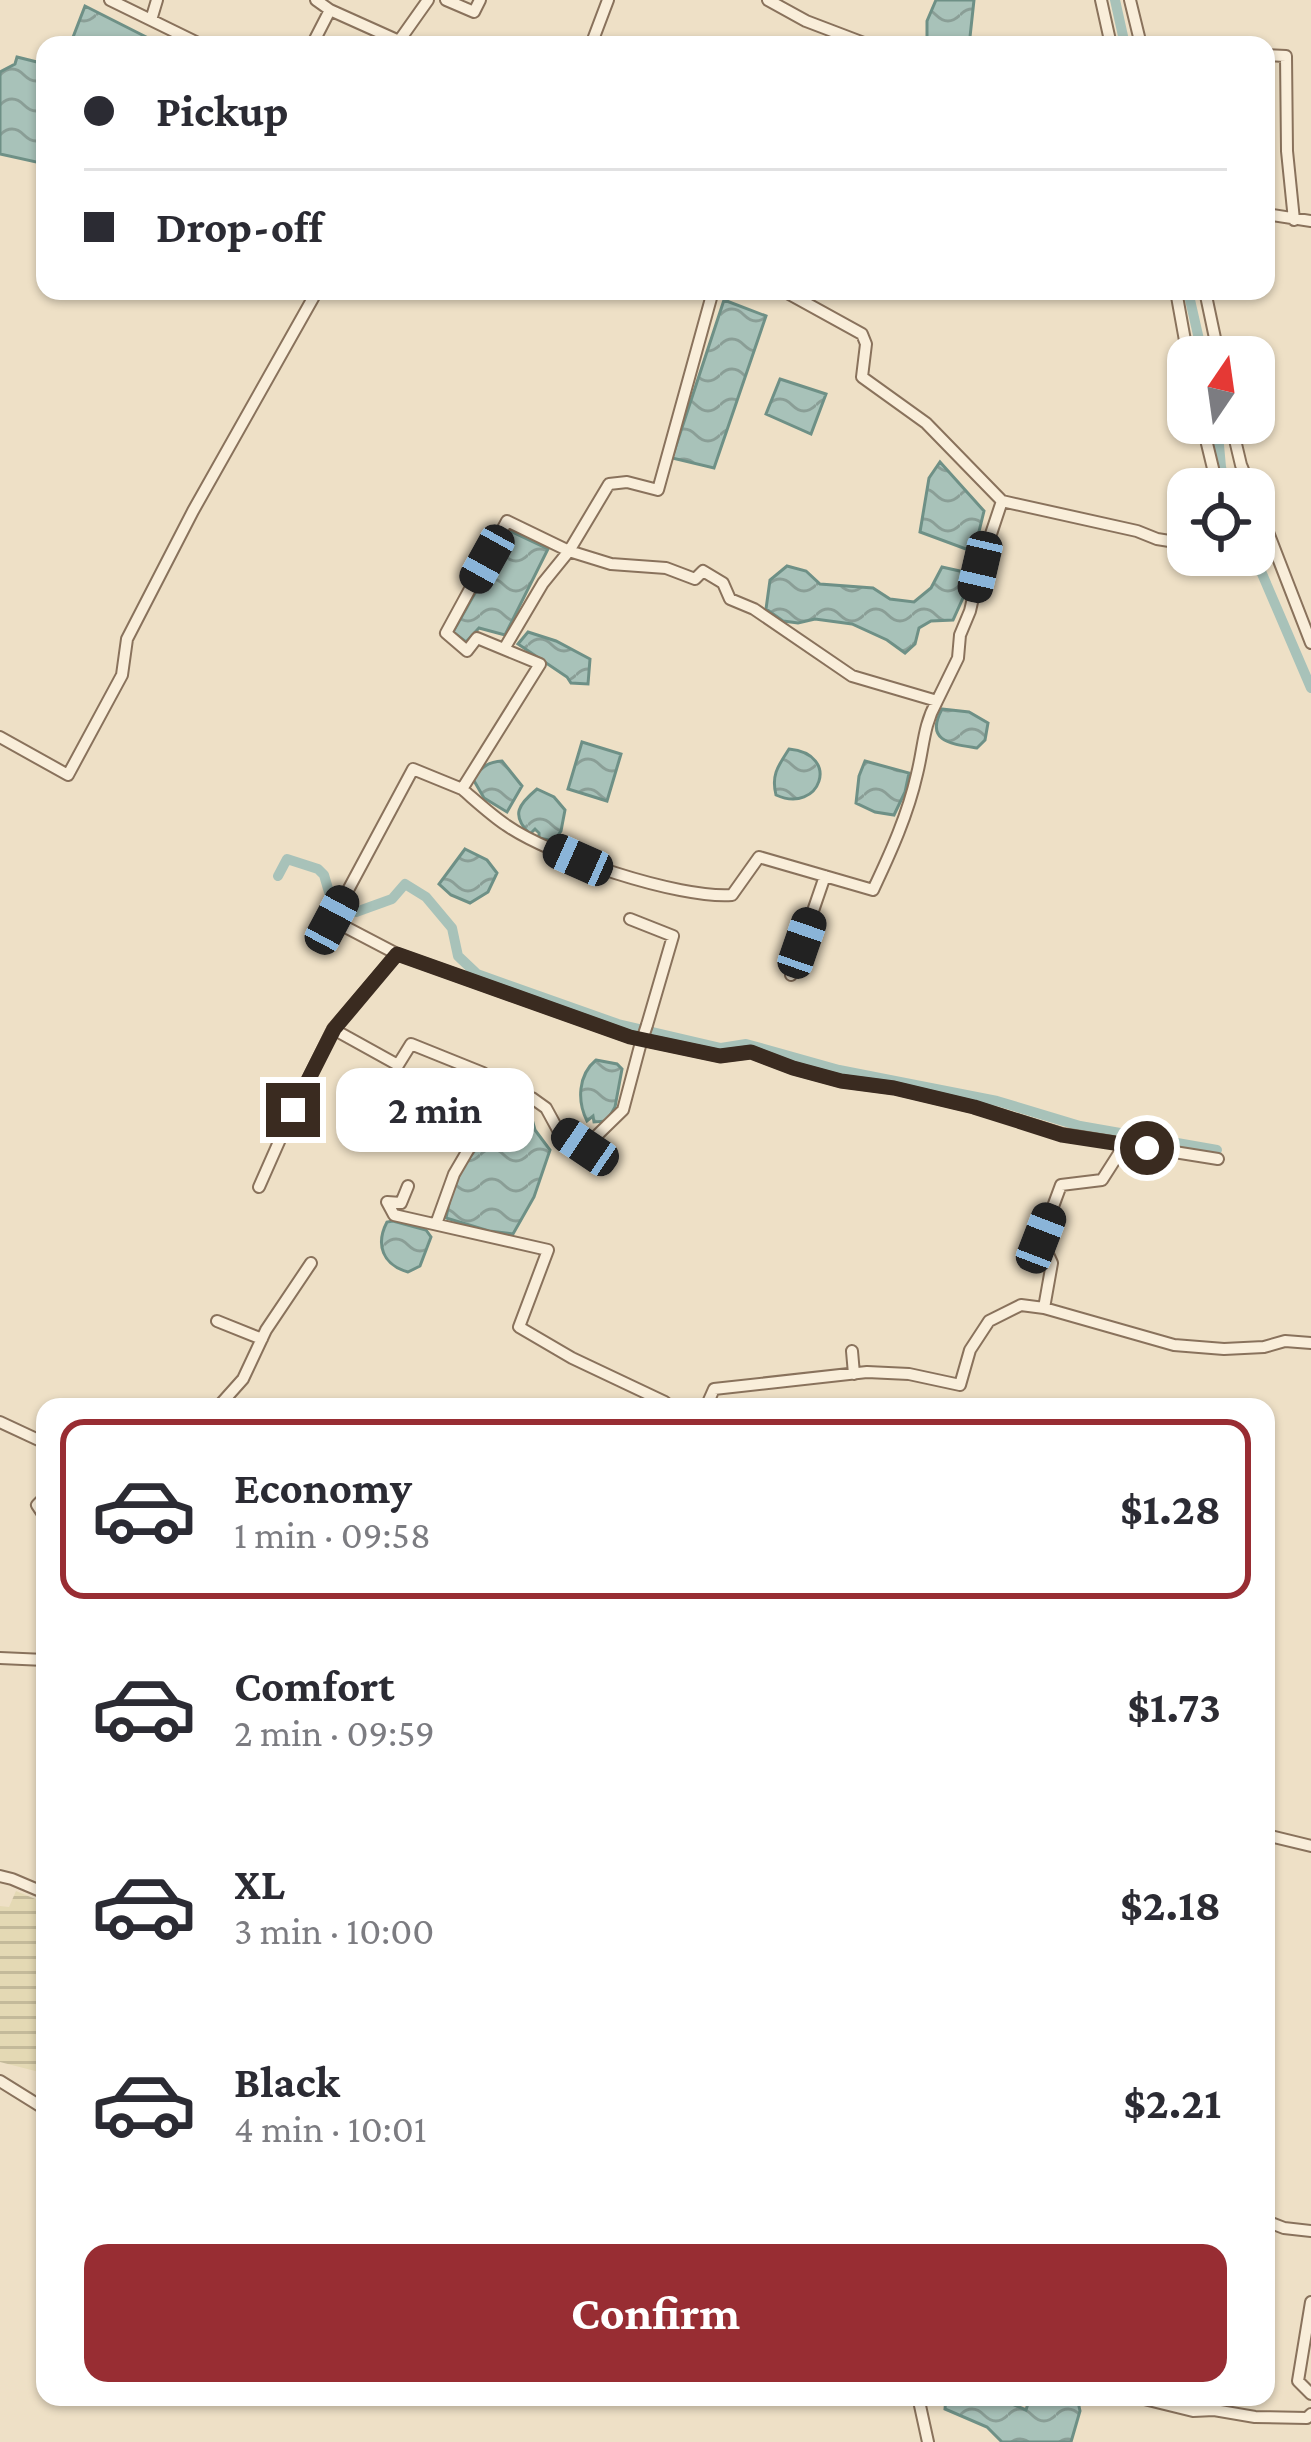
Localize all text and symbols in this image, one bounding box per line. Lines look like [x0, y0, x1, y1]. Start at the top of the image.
text: Pickup [156, 86, 289, 136]
text: Drop-off [156, 202, 323, 252]
north arrow [1167, 336, 1275, 444]
map controls [1167, 336, 1275, 576]
button: locate [1167, 468, 1275, 576]
car [454, 519, 520, 599]
car [954, 528, 1006, 606]
car [538, 829, 618, 891]
car [299, 880, 365, 960]
car [773, 903, 831, 983]
callout: 2 min [335, 1068, 533, 1152]
route end [266, 1083, 320, 1137]
text: 2 min [388, 1088, 482, 1131]
car [545, 1112, 625, 1182]
route start [1120, 1121, 1174, 1175]
car [1011, 1198, 1071, 1278]
icon: car [90, 1455, 198, 1563]
text: Economy [234, 1463, 412, 1513]
text: $1.28 [1120, 1484, 1221, 1534]
text: 1 min · 09:58 [234, 1513, 431, 1556]
icon: car [90, 1653, 198, 1761]
text: Comfort [234, 1661, 395, 1711]
text: $1.73 [1127, 1682, 1221, 1732]
text: 2 min · 09:59 [234, 1711, 435, 1754]
icon: car [90, 1851, 198, 1959]
text: XL [234, 1859, 285, 1909]
text: $2.18 [1120, 1880, 1221, 1930]
text: 3 min · 10:00 [234, 1909, 434, 1952]
icon: car [90, 2049, 198, 2157]
text: Black [234, 2057, 340, 2107]
text: $2.21 [1123, 2078, 1221, 2128]
text: 4 min · 10:01 [234, 2107, 427, 2150]
button: Confirm [84, 2244, 1227, 2382]

